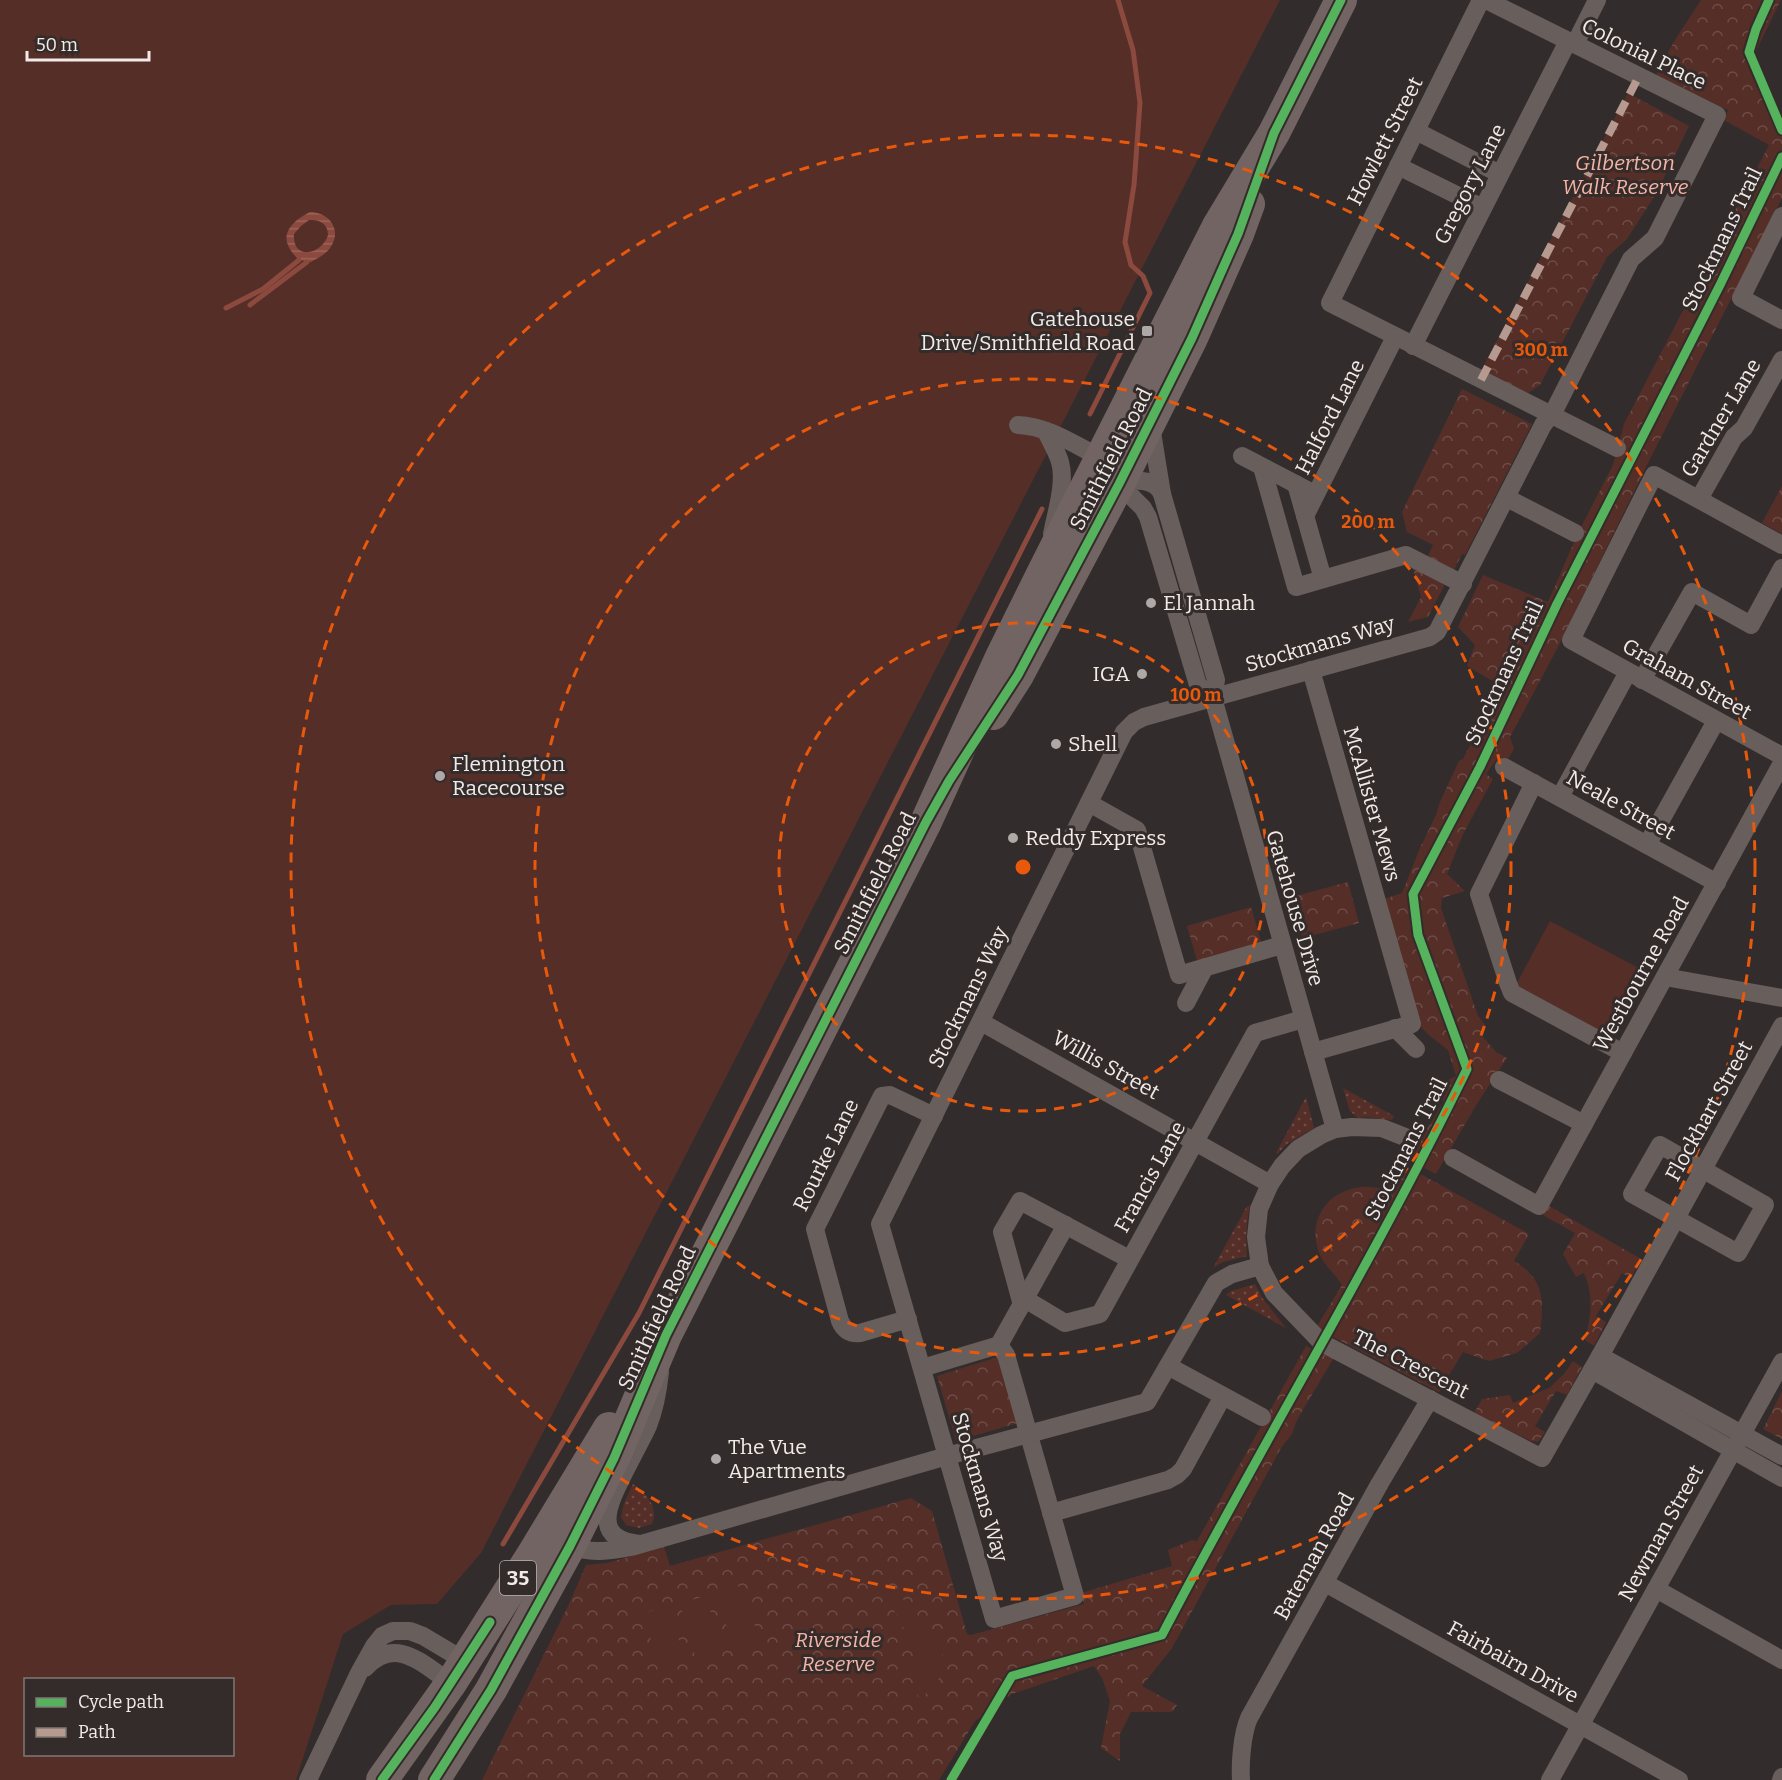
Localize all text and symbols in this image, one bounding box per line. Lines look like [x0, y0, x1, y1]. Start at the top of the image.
street label: Colonial Place [1577, 13, 1711, 95]
scale bar [27, 24, 148, 62]
text: 50 m [36, 34, 78, 56]
street label: Howlett Street [1341, 72, 1429, 210]
street label: Gregory Lane [1428, 119, 1512, 249]
park label: Gilbertson Walk Reserve [1562, 150, 1689, 200]
street label: Stockmans Trail [1676, 163, 1768, 315]
place label: Gatehouse Drive/Smithfield Road [921, 306, 1135, 356]
marker: Gatehouse Drive/Smithfield Road [1140, 324, 1154, 338]
text: 300 m [1514, 339, 1568, 361]
street label: Gardner Lane [1675, 354, 1767, 482]
street label: Halford Lane [1290, 355, 1370, 479]
street label: Smithfield Road [1064, 384, 1158, 534]
text: 200 m [1341, 511, 1395, 533]
place label: El Jannah [1163, 590, 1255, 616]
marker: El Jannah [1144, 596, 1158, 610]
street label: Stockmans Trail [1459, 596, 1549, 750]
street label: Stockmans Way [1242, 610, 1399, 678]
street label: Graham Street [1618, 633, 1756, 725]
place label: IGA [1092, 661, 1130, 687]
marker: IGA [1135, 667, 1149, 681]
text: 100 m [1170, 684, 1222, 706]
street label: McAllister Mews [1337, 723, 1407, 885]
place label: Shell [1068, 731, 1117, 757]
marker: Shell [1049, 737, 1063, 751]
place label: Flemington Racecourse [452, 751, 565, 801]
street label: Neale Street [1562, 764, 1680, 846]
marker: Flemington Racecourse [433, 769, 447, 783]
street label: Smithfield Road [828, 808, 922, 958]
place label: Reddy Express [1025, 825, 1166, 851]
street label: Gatehouse Drive [1260, 827, 1330, 989]
marker: Reddy Express [1006, 831, 1020, 845]
centre of rings [1013, 857, 1033, 877]
street label: Westbourne Road [1588, 892, 1694, 1056]
street label: Stockmans Way [922, 921, 1014, 1072]
street label: Willis Street [1048, 1025, 1165, 1105]
street label: Flockhart Street [1660, 1036, 1759, 1186]
street label: Stockmans Trail [1359, 1073, 1453, 1225]
street label: Rourke Lane [788, 1095, 864, 1215]
street label: Francis Lane [1109, 1117, 1191, 1237]
street label: Smithfield Road [612, 1242, 702, 1394]
street label: The Crescent [1349, 1324, 1474, 1405]
street label: Stockmans Way [946, 1409, 1014, 1566]
place label: The Vue Apartments [728, 1434, 846, 1484]
marker: The Vue Apartments [709, 1452, 723, 1466]
street label: Newman Street [1613, 1460, 1709, 1606]
street label: Bateman Road [1268, 1488, 1360, 1624]
road number: 35 [500, 1561, 536, 1595]
street label: Fairbairn Drive [1443, 1615, 1583, 1709]
park label: Riverside Reserve [795, 1627, 882, 1677]
legend [24, 1678, 234, 1756]
text: Cycle path [78, 1691, 164, 1713]
text: Path [78, 1721, 116, 1743]

